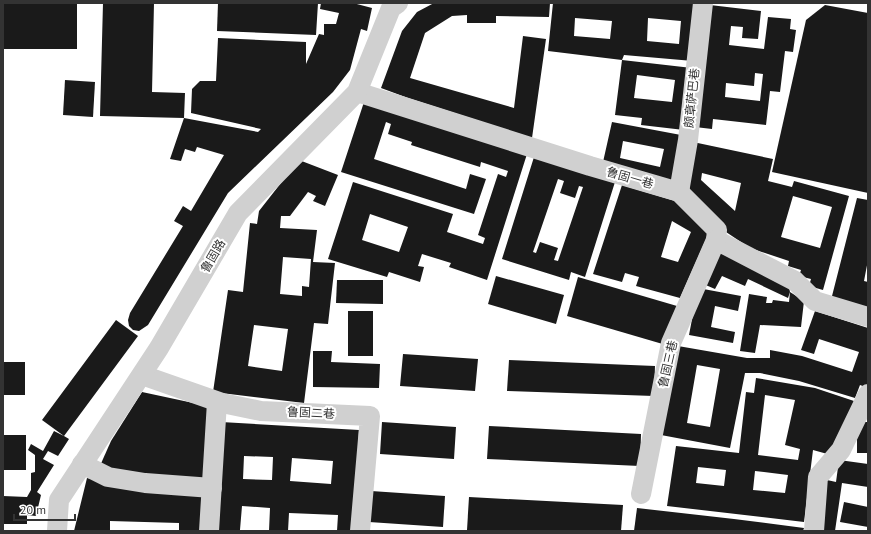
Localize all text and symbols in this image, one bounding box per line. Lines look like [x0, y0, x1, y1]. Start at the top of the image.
street label: 颇章萨巴巷 [681, 67, 702, 129]
street label: 鲁固一巷 [605, 164, 655, 191]
street label: 鲁固路 [197, 236, 228, 275]
street label: 鲁固三巷 [655, 339, 680, 389]
street label: 鲁固二巷 [287, 404, 335, 421]
scale bar [14, 496, 75, 522]
text: 20 m [20, 502, 46, 517]

